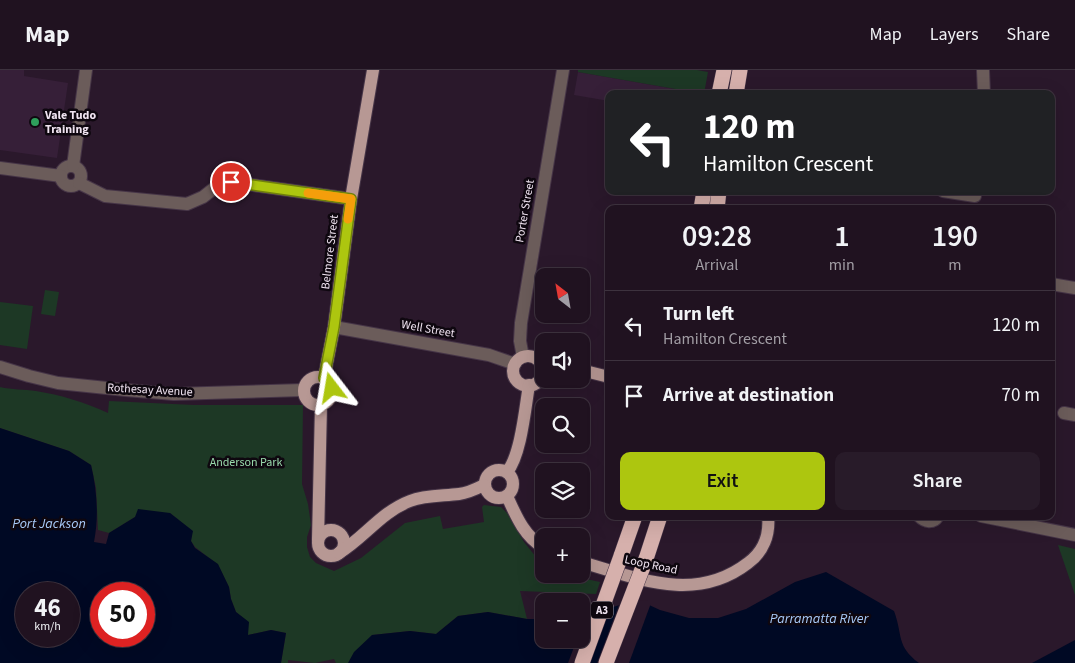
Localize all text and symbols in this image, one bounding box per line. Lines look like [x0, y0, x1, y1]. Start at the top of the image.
text: Map [25, 17, 70, 52]
text: Map [870, 22, 902, 47]
text: Layers [930, 22, 979, 47]
text: Share [1007, 22, 1050, 47]
text: 120 m [703, 102, 795, 152]
place label: Vale Tudo Training [44, 107, 96, 138]
icon: left [620, 110, 685, 175]
marker: Vale Tudo Training [29, 116, 41, 128]
text: Hamilton Crescent [703, 148, 873, 180]
pin [210, 161, 252, 203]
icon: arrive [217, 168, 245, 196]
street label: Porter Street [511, 178, 539, 244]
street label: Belmore Street [317, 214, 343, 290]
text: 09:28 [682, 215, 752, 258]
text: 1 [834, 215, 850, 258]
text: 190 [932, 215, 978, 258]
text: Arrival [695, 254, 738, 276]
text: min [829, 254, 855, 276]
text: m [948, 254, 962, 276]
north arrow [535, 268, 590, 322]
map controls [535, 268, 590, 648]
text: Turn left [663, 301, 734, 328]
icon: left [620, 312, 648, 340]
text: 120 m [992, 312, 1040, 339]
street label: Well Street [400, 316, 456, 342]
text: Hamilton Crescent [663, 328, 787, 350]
button: sound [535, 333, 590, 388]
position arrow [305, 361, 357, 413]
street label: Rothesay Avenue [107, 379, 193, 401]
icon: arrive [620, 382, 648, 410]
text: Arrive at destination [663, 382, 834, 409]
text: 70 m [1002, 382, 1040, 409]
button: search [535, 398, 590, 453]
button: Exit [620, 452, 825, 510]
button: Share [835, 452, 1040, 510]
park label: Anderson Park [210, 454, 282, 471]
button: layers [535, 463, 590, 518]
water label: Port Jackson [12, 514, 86, 534]
button: + [535, 528, 590, 583]
street label: Loop Road [623, 551, 679, 579]
speed limit sign: 50 [90, 582, 155, 647]
text: 46 [34, 590, 61, 626]
button: − [535, 593, 590, 648]
road number: A3 [591, 602, 613, 618]
water label: Parramatta River [770, 609, 870, 629]
text: km/h [34, 618, 61, 635]

